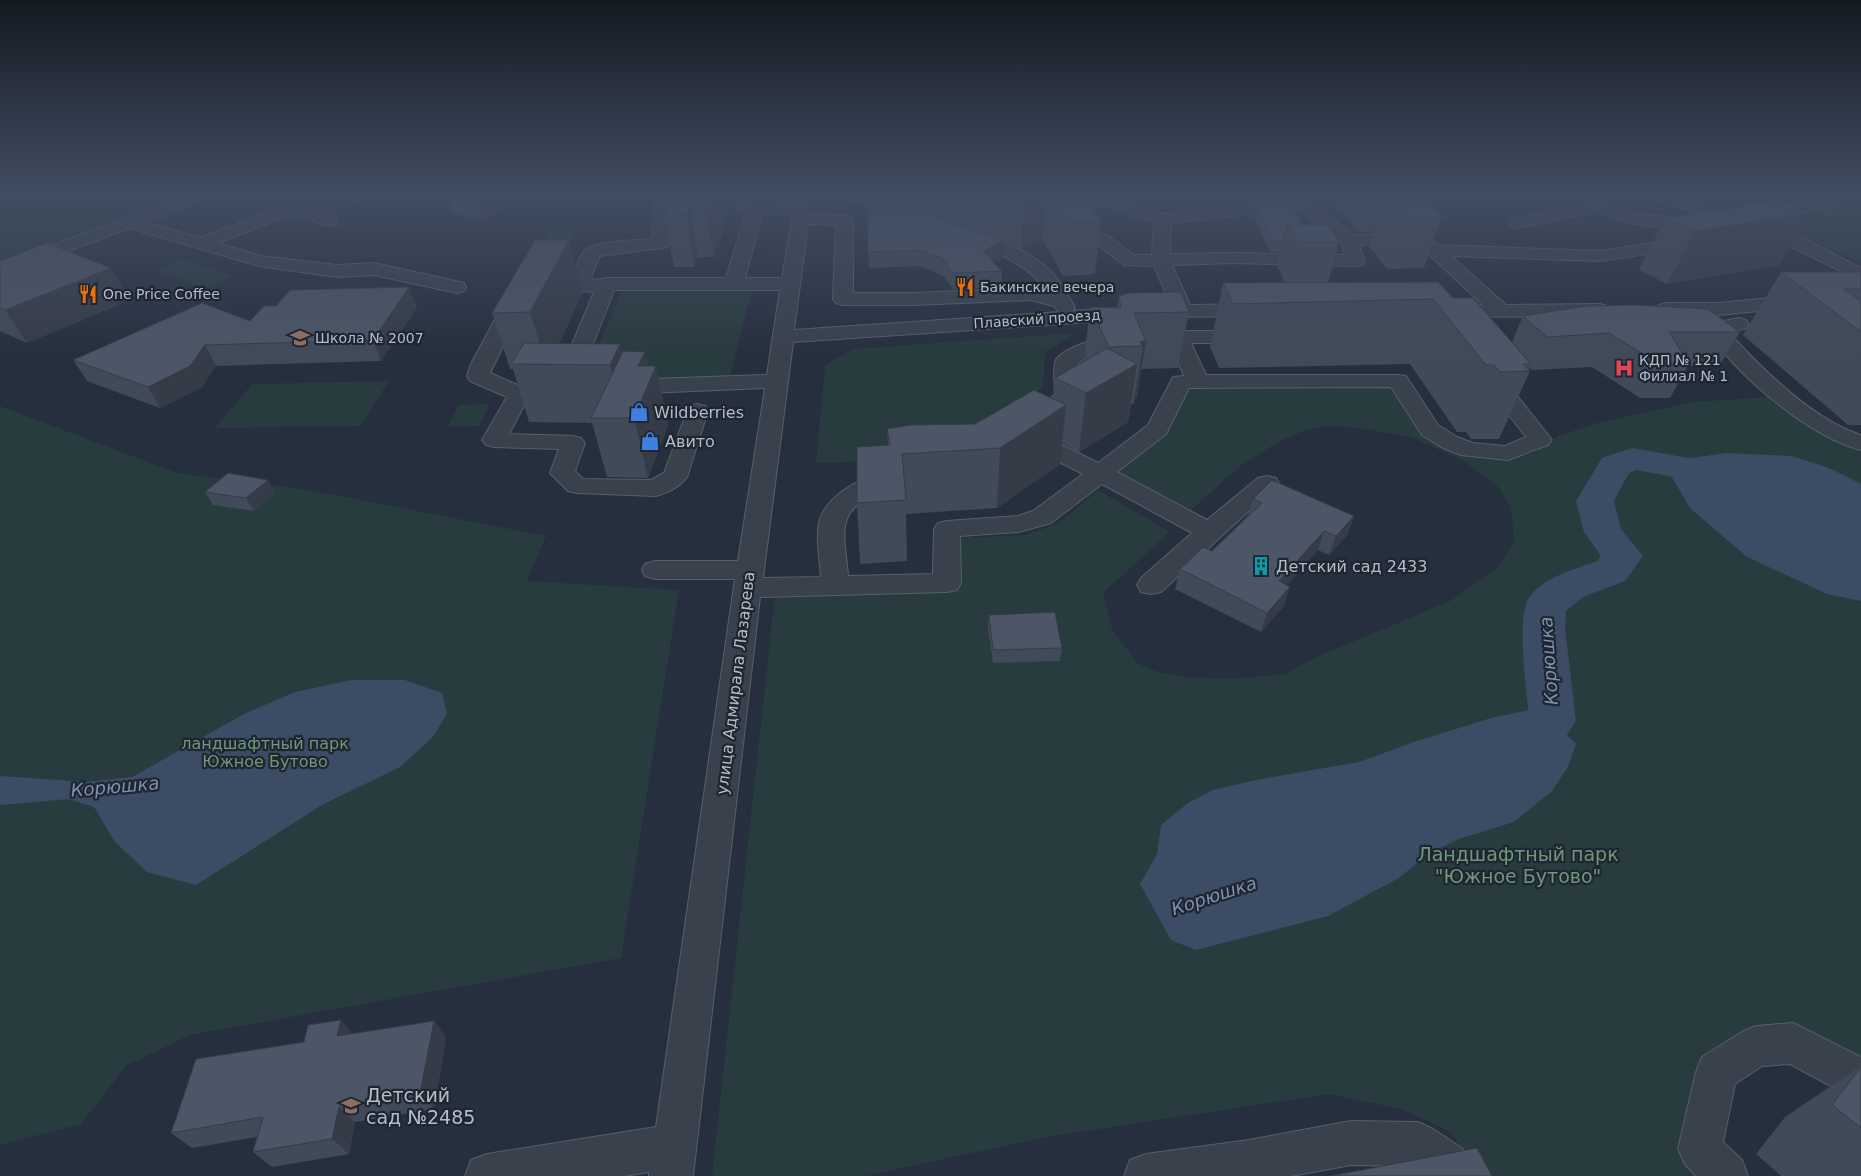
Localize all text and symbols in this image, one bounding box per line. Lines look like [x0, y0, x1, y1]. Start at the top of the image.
restaurant icon: Бакинские вечера [954, 276, 976, 298]
place label: Бакинские вечера [980, 279, 1114, 295]
restaurant icon: One Price Coffee [77, 283, 99, 305]
place label: One Price Coffee [103, 286, 220, 302]
street label: Плавский проезд [973, 307, 1101, 331]
school or university icon: Школа № 2007 [289, 327, 311, 349]
place label: Школа № 2007 [315, 330, 424, 346]
place label: КДП № 121 Филиал № 1 [1639, 352, 1728, 384]
hospital icon: КДП № 121 Филиал № 1 [1613, 357, 1635, 379]
shop icon: Wildberries [628, 401, 650, 423]
place label: Wildberries [654, 403, 744, 422]
shop icon: Авито [639, 430, 661, 452]
place label: Авито [665, 432, 715, 451]
building icon: Детский сад 2433 [1250, 555, 1272, 577]
place label: Детский сад 2433 [1276, 557, 1427, 576]
street label: улица Адмирала Лазарева [712, 570, 759, 796]
water label: Корюшка [1535, 616, 1562, 706]
park label: ландшафтный парк Южное Бутово [181, 734, 349, 771]
water label: Корюшка [70, 772, 160, 801]
park label: Ландшафтный парк "Южное Бутово" [1417, 843, 1619, 887]
water label: Корюшка [1168, 872, 1259, 919]
place label: Детский сад №2485 [366, 1084, 475, 1128]
school or university icon: Детский сад №2485 [340, 1095, 362, 1117]

